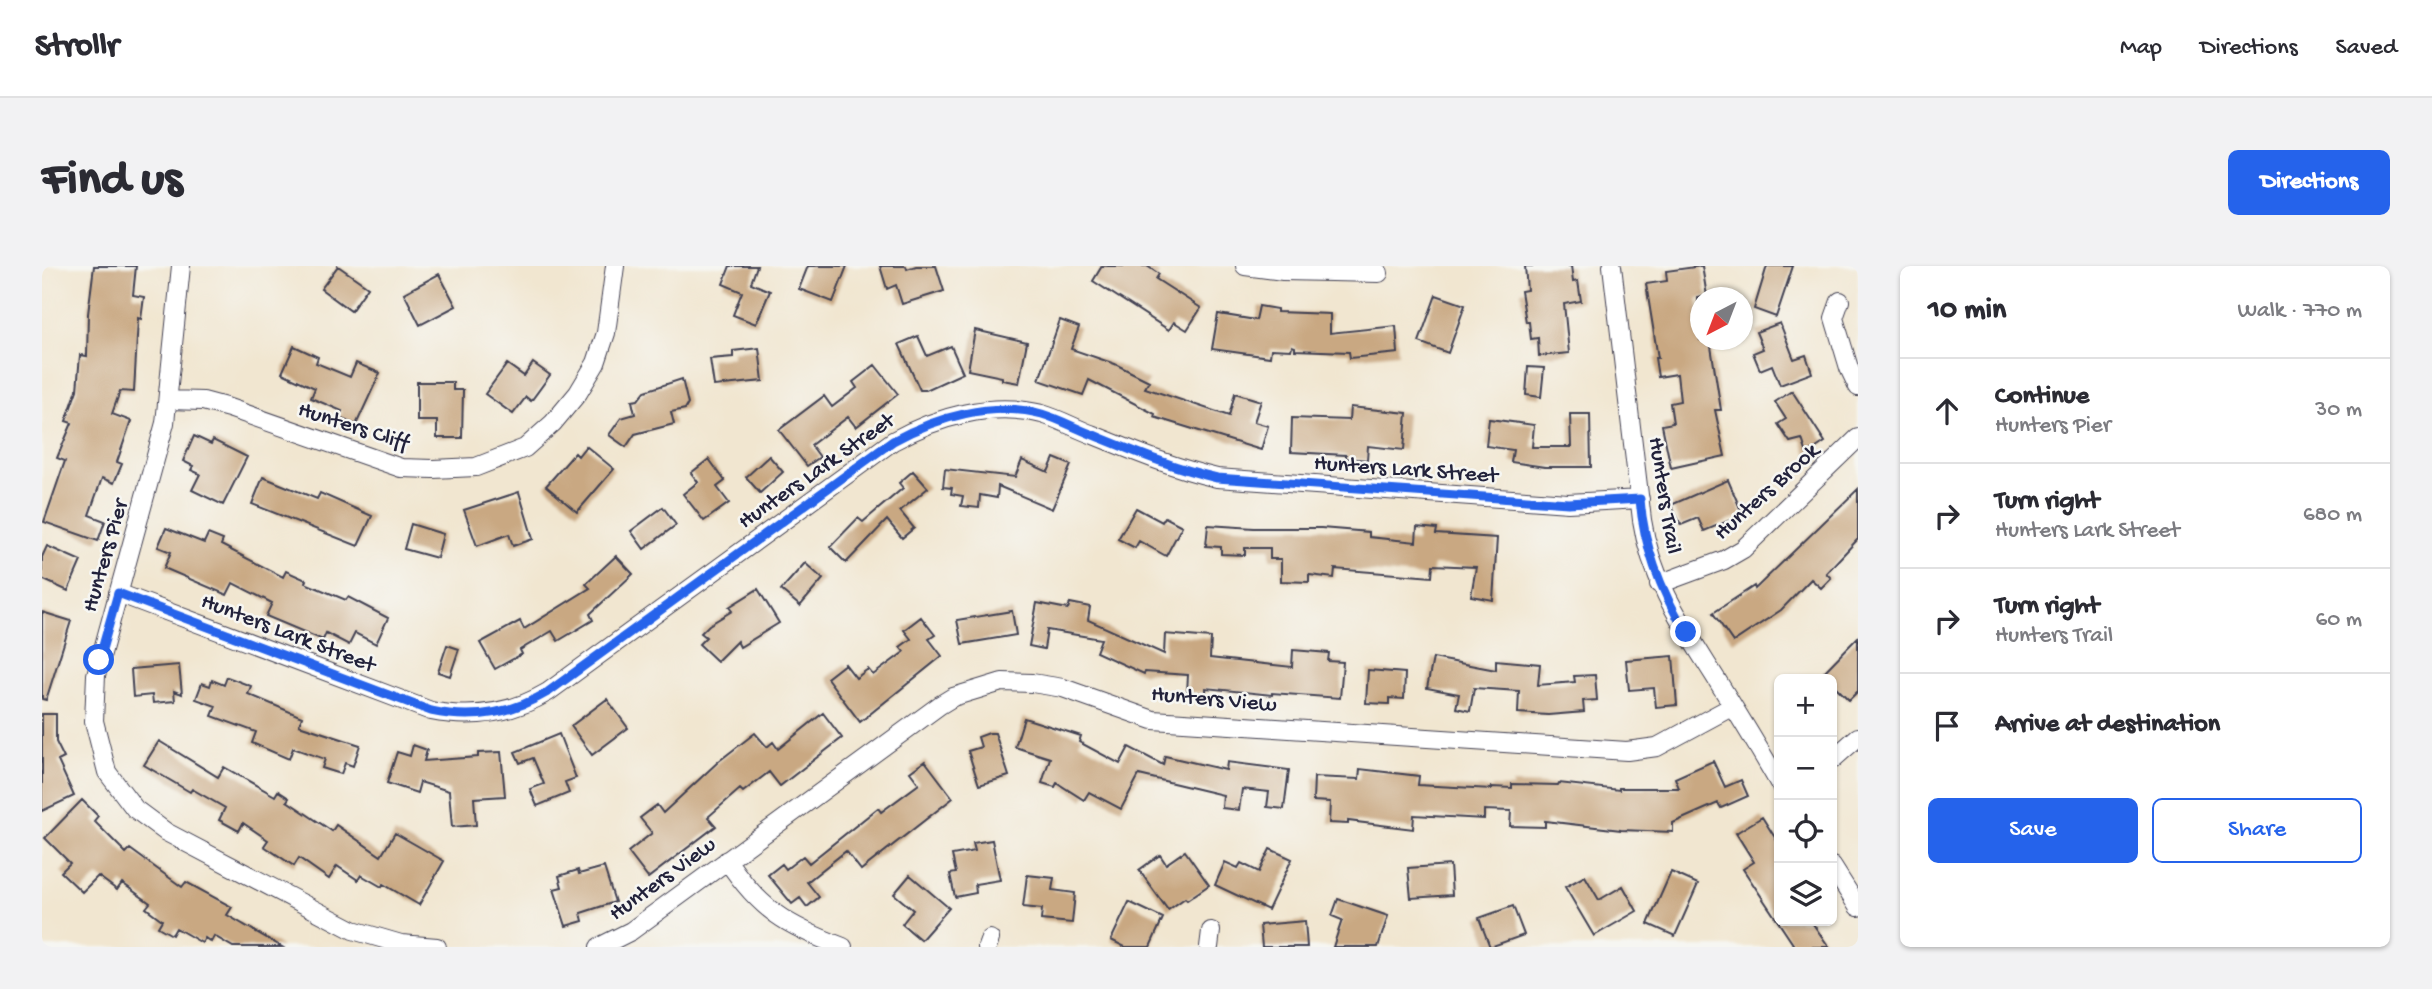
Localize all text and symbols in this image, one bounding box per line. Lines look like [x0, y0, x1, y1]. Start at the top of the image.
text: Strollr [35, 29, 119, 67]
text: Map [2120, 34, 2162, 63]
text: Directions [2200, 34, 2298, 63]
text: Saved [2336, 34, 2397, 63]
button: Directions [2228, 150, 2390, 215]
text: Find us [42, 153, 182, 211]
north arrow [1690, 287, 1753, 350]
text: 10 min [1928, 294, 2006, 329]
text: Walk · 770 m [2237, 298, 2362, 325]
text: Continue [1995, 382, 2089, 413]
icon: ahead [1928, 392, 1966, 430]
street label: Hunters Cliff [294, 397, 414, 459]
text: 30 m [2315, 397, 2362, 424]
street label: Hunters Lark Street [734, 407, 902, 536]
text: Hunters Pier [1995, 413, 2111, 440]
street label: Hunters Trail [1641, 435, 1686, 556]
street label: Hunters Brook [1709, 437, 1828, 547]
street label: Hunters Lark Street [1313, 451, 1500, 491]
text: Turn right [1995, 487, 2099, 518]
street label: Hunters Pier [77, 495, 136, 615]
icon: right [1928, 497, 1966, 535]
text: 680 m [2303, 502, 2362, 529]
text: Hunters Lark Street [1995, 518, 2180, 545]
street label: Hunters Lark Street [197, 589, 380, 681]
text: Turn right [1995, 592, 2099, 623]
icon: right [1928, 602, 1966, 640]
text: 60 m [2316, 607, 2362, 634]
route end [1670, 616, 1701, 647]
text: Hunters Trail [1995, 623, 2113, 650]
route start [83, 644, 114, 675]
map controls [1774, 674, 1837, 926]
button: + [1774, 674, 1837, 737]
street label: Hunters View [1150, 682, 1278, 719]
icon: arrive [1928, 707, 1966, 745]
text: Arrive at destination [1995, 710, 2220, 741]
button: − [1774, 737, 1837, 800]
button: Save [1928, 798, 2138, 863]
button: Share [2152, 798, 2362, 863]
button: locate [1774, 800, 1837, 863]
street label: Hunters View [604, 832, 722, 928]
button: layers [1774, 863, 1837, 926]

